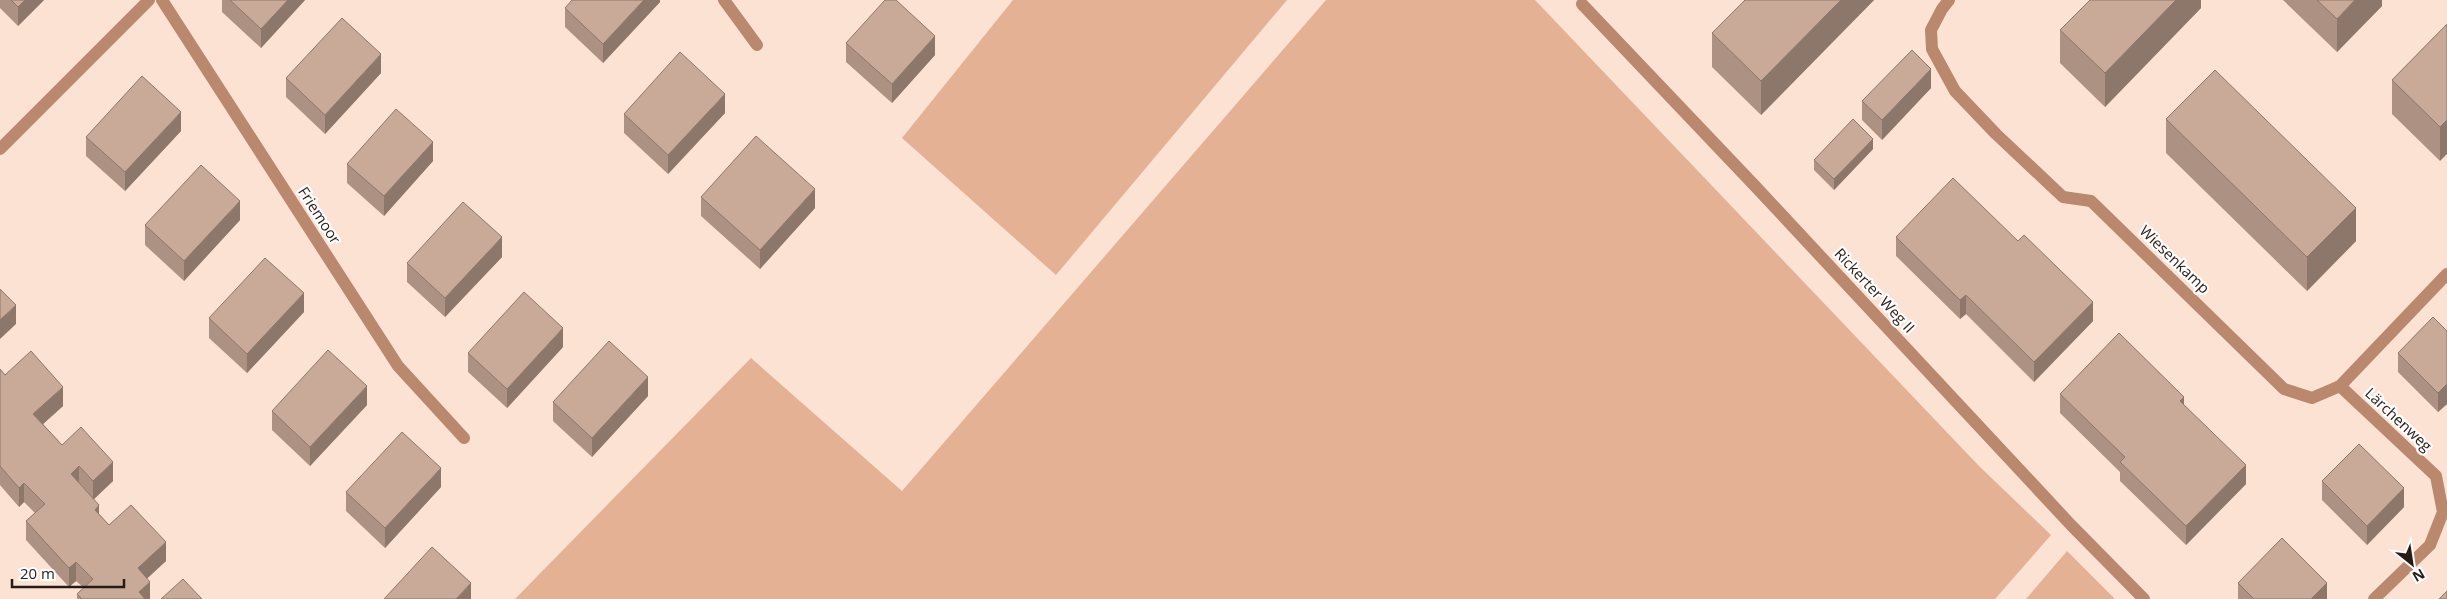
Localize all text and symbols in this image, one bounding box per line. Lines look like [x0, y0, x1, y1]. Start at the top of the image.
street label: Friemoor [294, 183, 346, 247]
street label: Wiesenkamp [2136, 221, 2214, 297]
street label: Rickerter Weg II [1830, 243, 1920, 337]
street label: Lärchenweg [2361, 383, 2437, 455]
north arrow [2387, 539, 2437, 589]
scale bar [12, 556, 125, 588]
text: 20 m [20, 563, 55, 583]
text: N [2409, 565, 2428, 587]

